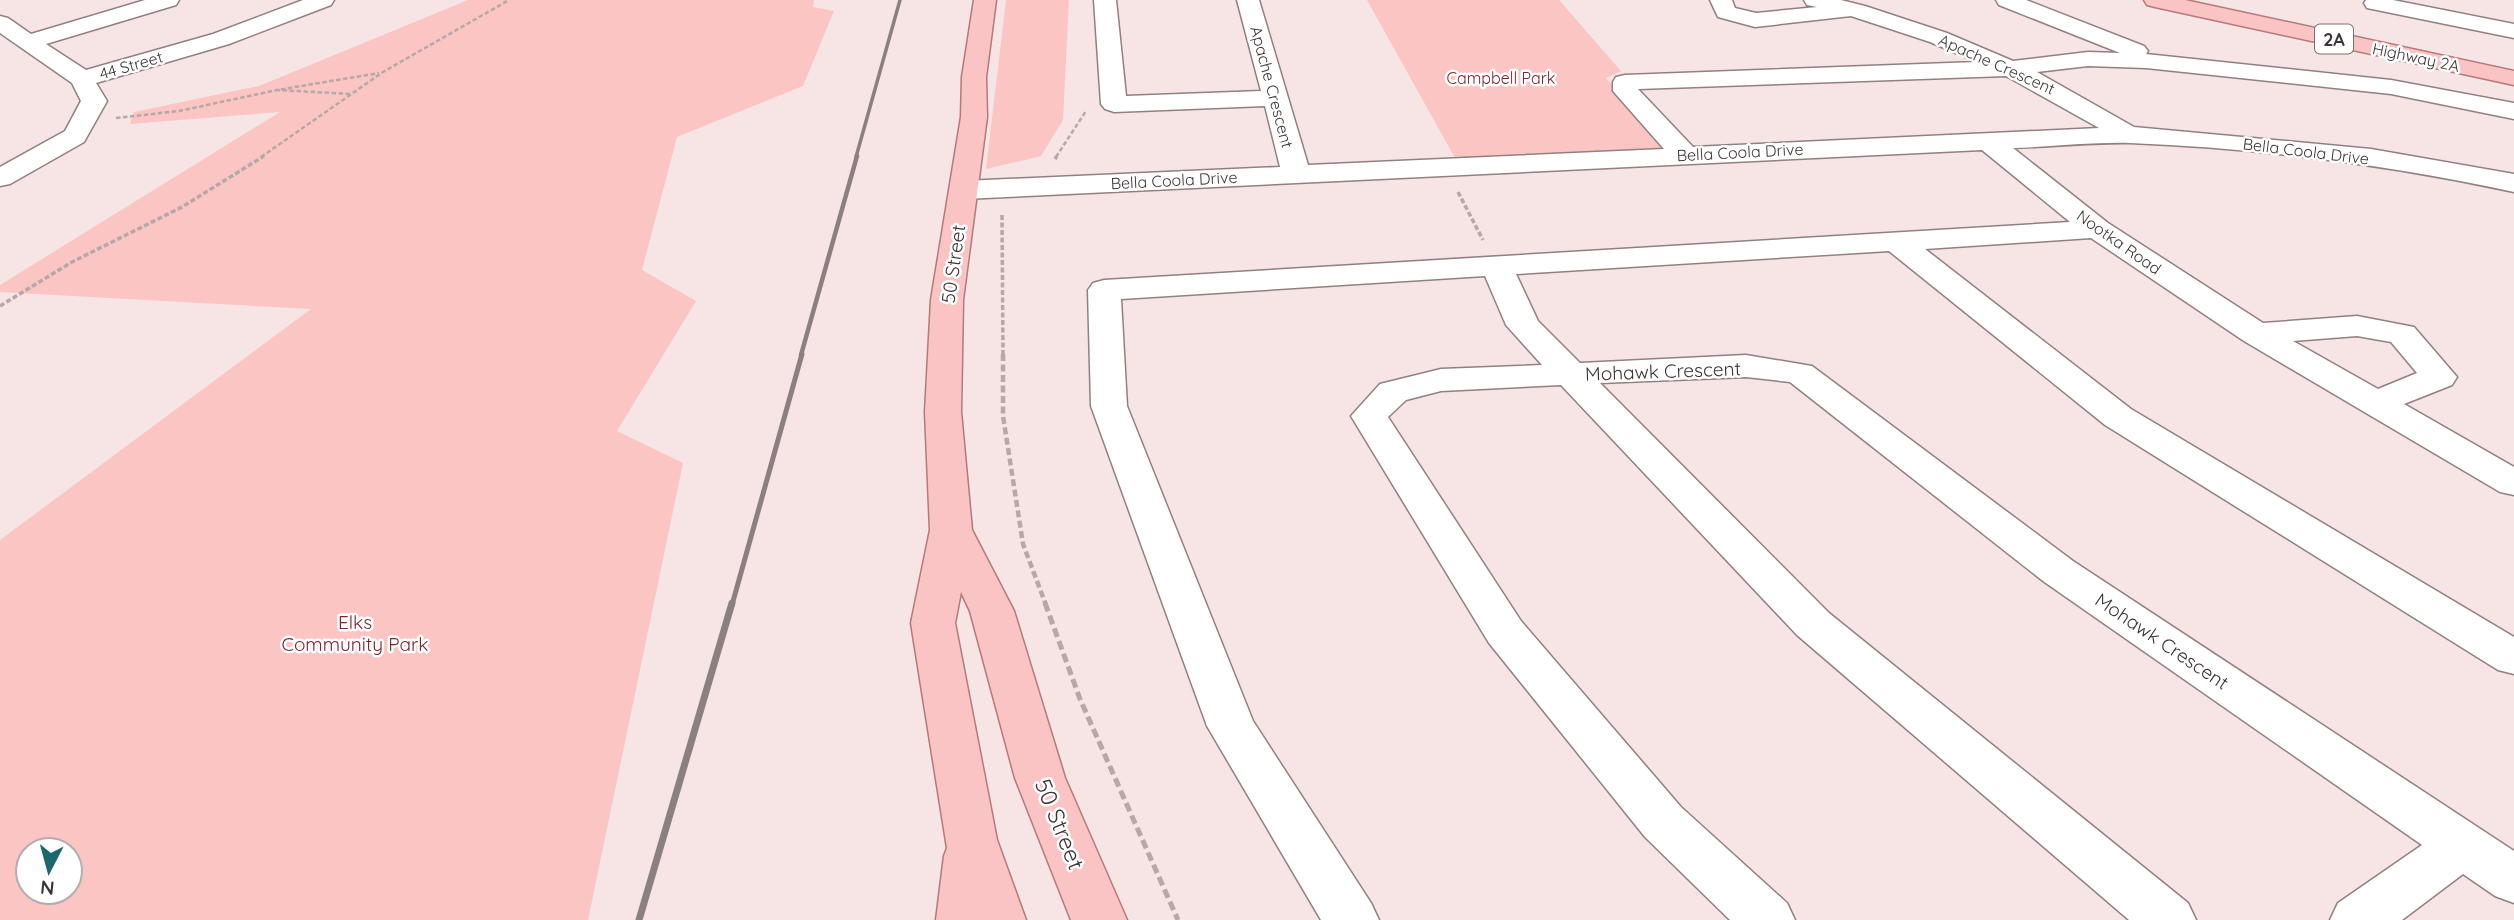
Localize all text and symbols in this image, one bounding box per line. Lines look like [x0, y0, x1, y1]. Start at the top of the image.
street label: Apache Crescent [1246, 24, 1298, 150]
road number: 2A [2315, 24, 2353, 54]
street label: Apache Crescent [1936, 29, 2058, 99]
street label: Highway 2A [2371, 38, 2461, 76]
street label: 44 Street [97, 46, 165, 84]
park label: Campbell Park [1447, 68, 1555, 88]
street label: Bella Coola Drive [2242, 133, 2370, 169]
street label: Bella Coola Drive [1676, 139, 1804, 165]
street label: Bella Coola Drive [1110, 167, 1238, 193]
street label: Nootka Road [2073, 206, 2165, 278]
street label: 50 Street [936, 223, 970, 305]
street label: Mohawk Crescent [1585, 356, 1741, 386]
street label: Mohawk Crescent [2091, 587, 2233, 695]
park label: Elks Community Park [281, 610, 429, 656]
street label: 50 Street [1029, 774, 1091, 874]
north arrow [14, 836, 84, 906]
text: N [39, 875, 55, 901]

